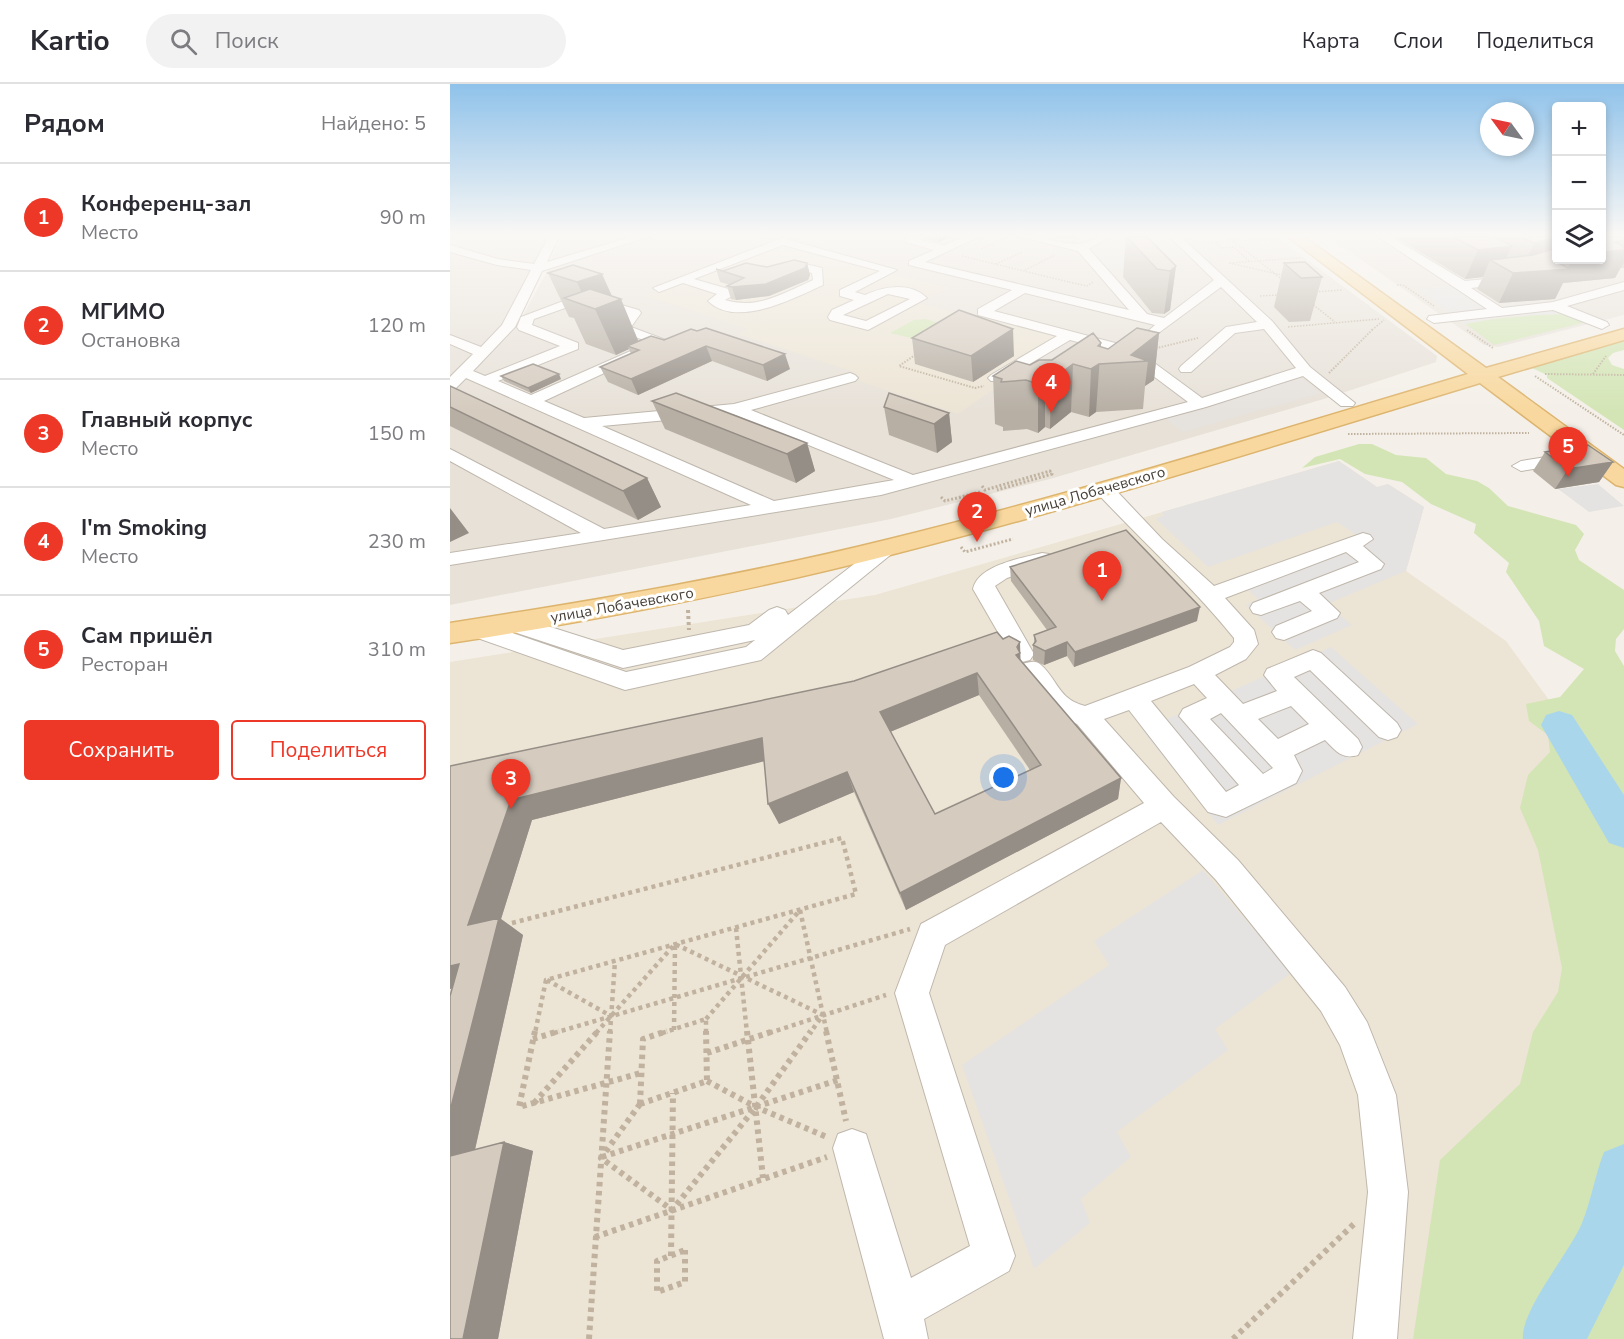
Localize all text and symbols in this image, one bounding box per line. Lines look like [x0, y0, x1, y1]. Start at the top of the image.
search box [146, 14, 566, 68]
text: Kartio [30, 22, 110, 60]
icon: search [167, 25, 200, 58]
text: Поиск [215, 26, 279, 56]
text: Карта [1302, 27, 1360, 55]
text: Слои [1393, 27, 1443, 55]
text: Поделиться [1476, 27, 1594, 55]
north arrow [1480, 102, 1534, 156]
map controls [1552, 102, 1606, 264]
button: + [1552, 102, 1606, 156]
text: Рядом [24, 106, 105, 141]
text: Найдено: 5 [321, 110, 426, 137]
button: − [1552, 156, 1606, 210]
text: Конференц-зал [81, 189, 251, 219]
text: 1 [38, 204, 50, 231]
text: 90 m [380, 204, 426, 231]
button: layers [1552, 210, 1606, 264]
text: Место [81, 219, 139, 246]
text: МГИМО [81, 297, 165, 327]
text: 2 [38, 312, 50, 339]
text: 120 m [368, 312, 426, 339]
text: Остановка [81, 327, 181, 354]
pin: 4 [1032, 364, 1070, 413]
text: Главный корпус [81, 405, 252, 435]
text: 3 [38, 420, 50, 447]
text: 150 m [368, 420, 426, 447]
pin: 5 [1548, 428, 1588, 477]
text: Место [81, 435, 139, 462]
street label: улица Лобачевского [1023, 461, 1167, 521]
pin: 2 [958, 492, 996, 542]
text: I'm Smoking [81, 513, 207, 543]
text: 4 [38, 528, 50, 555]
text: 230 m [368, 528, 426, 555]
text: Место [81, 543, 139, 570]
pin: 1 [1082, 552, 1122, 601]
street label: улица Лобачевского [549, 583, 695, 627]
text: Сам пришёл [81, 621, 213, 651]
text: 5 [38, 636, 50, 663]
text: 310 m [368, 636, 426, 663]
text: Ресторан [81, 651, 168, 678]
button: Сохранить [24, 720, 219, 780]
button: Поделиться [231, 720, 426, 780]
pin: 3 [492, 760, 530, 809]
your location [989, 763, 1018, 792]

